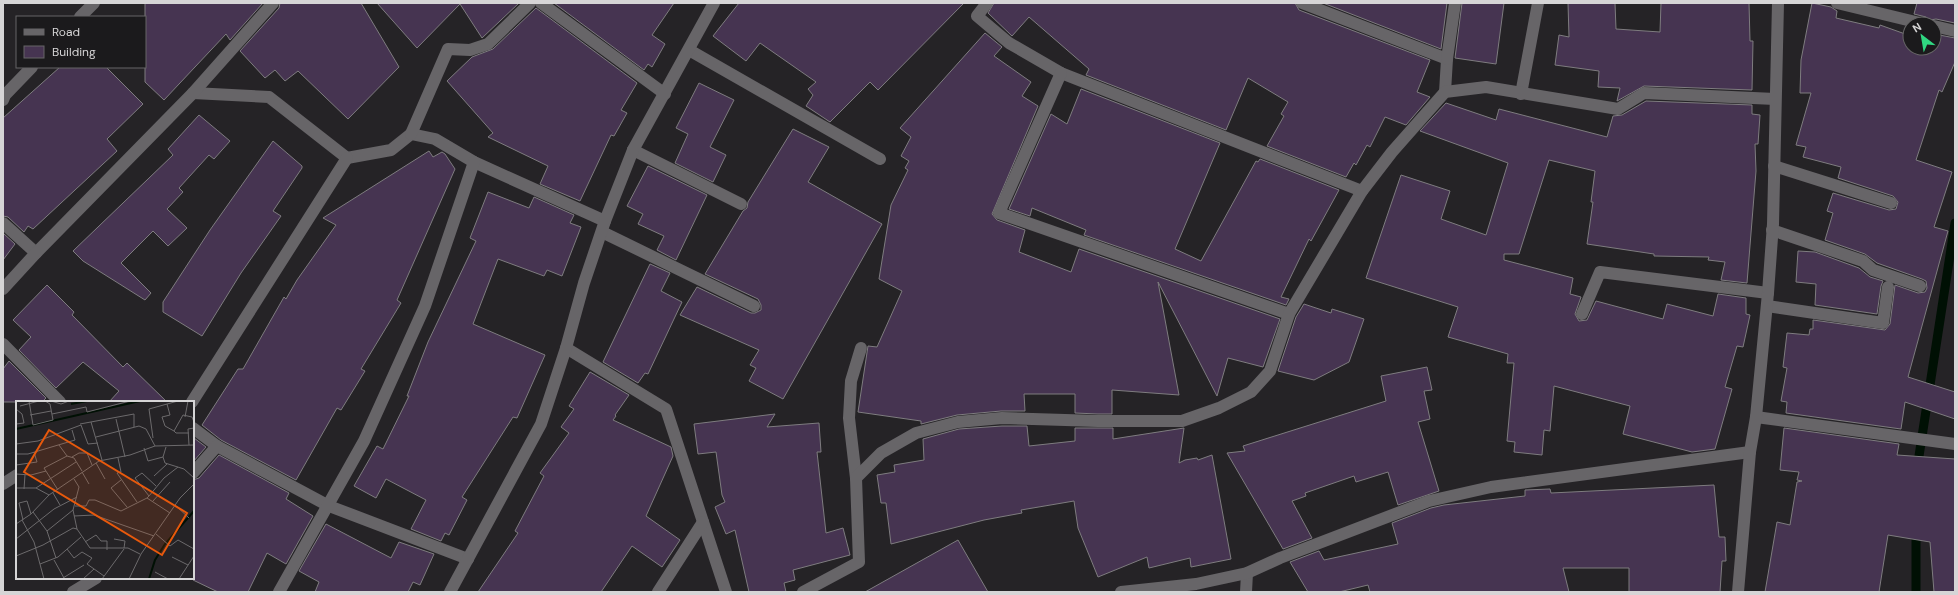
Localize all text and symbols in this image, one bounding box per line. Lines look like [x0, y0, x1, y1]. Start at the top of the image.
legend [16, 16, 146, 68]
north arrow [1902, 16, 1942, 56]
text: N [1910, 19, 1924, 35]
text: Road [52, 24, 80, 40]
text: Building [52, 44, 96, 60]
inset map [16, 401, 194, 579]

